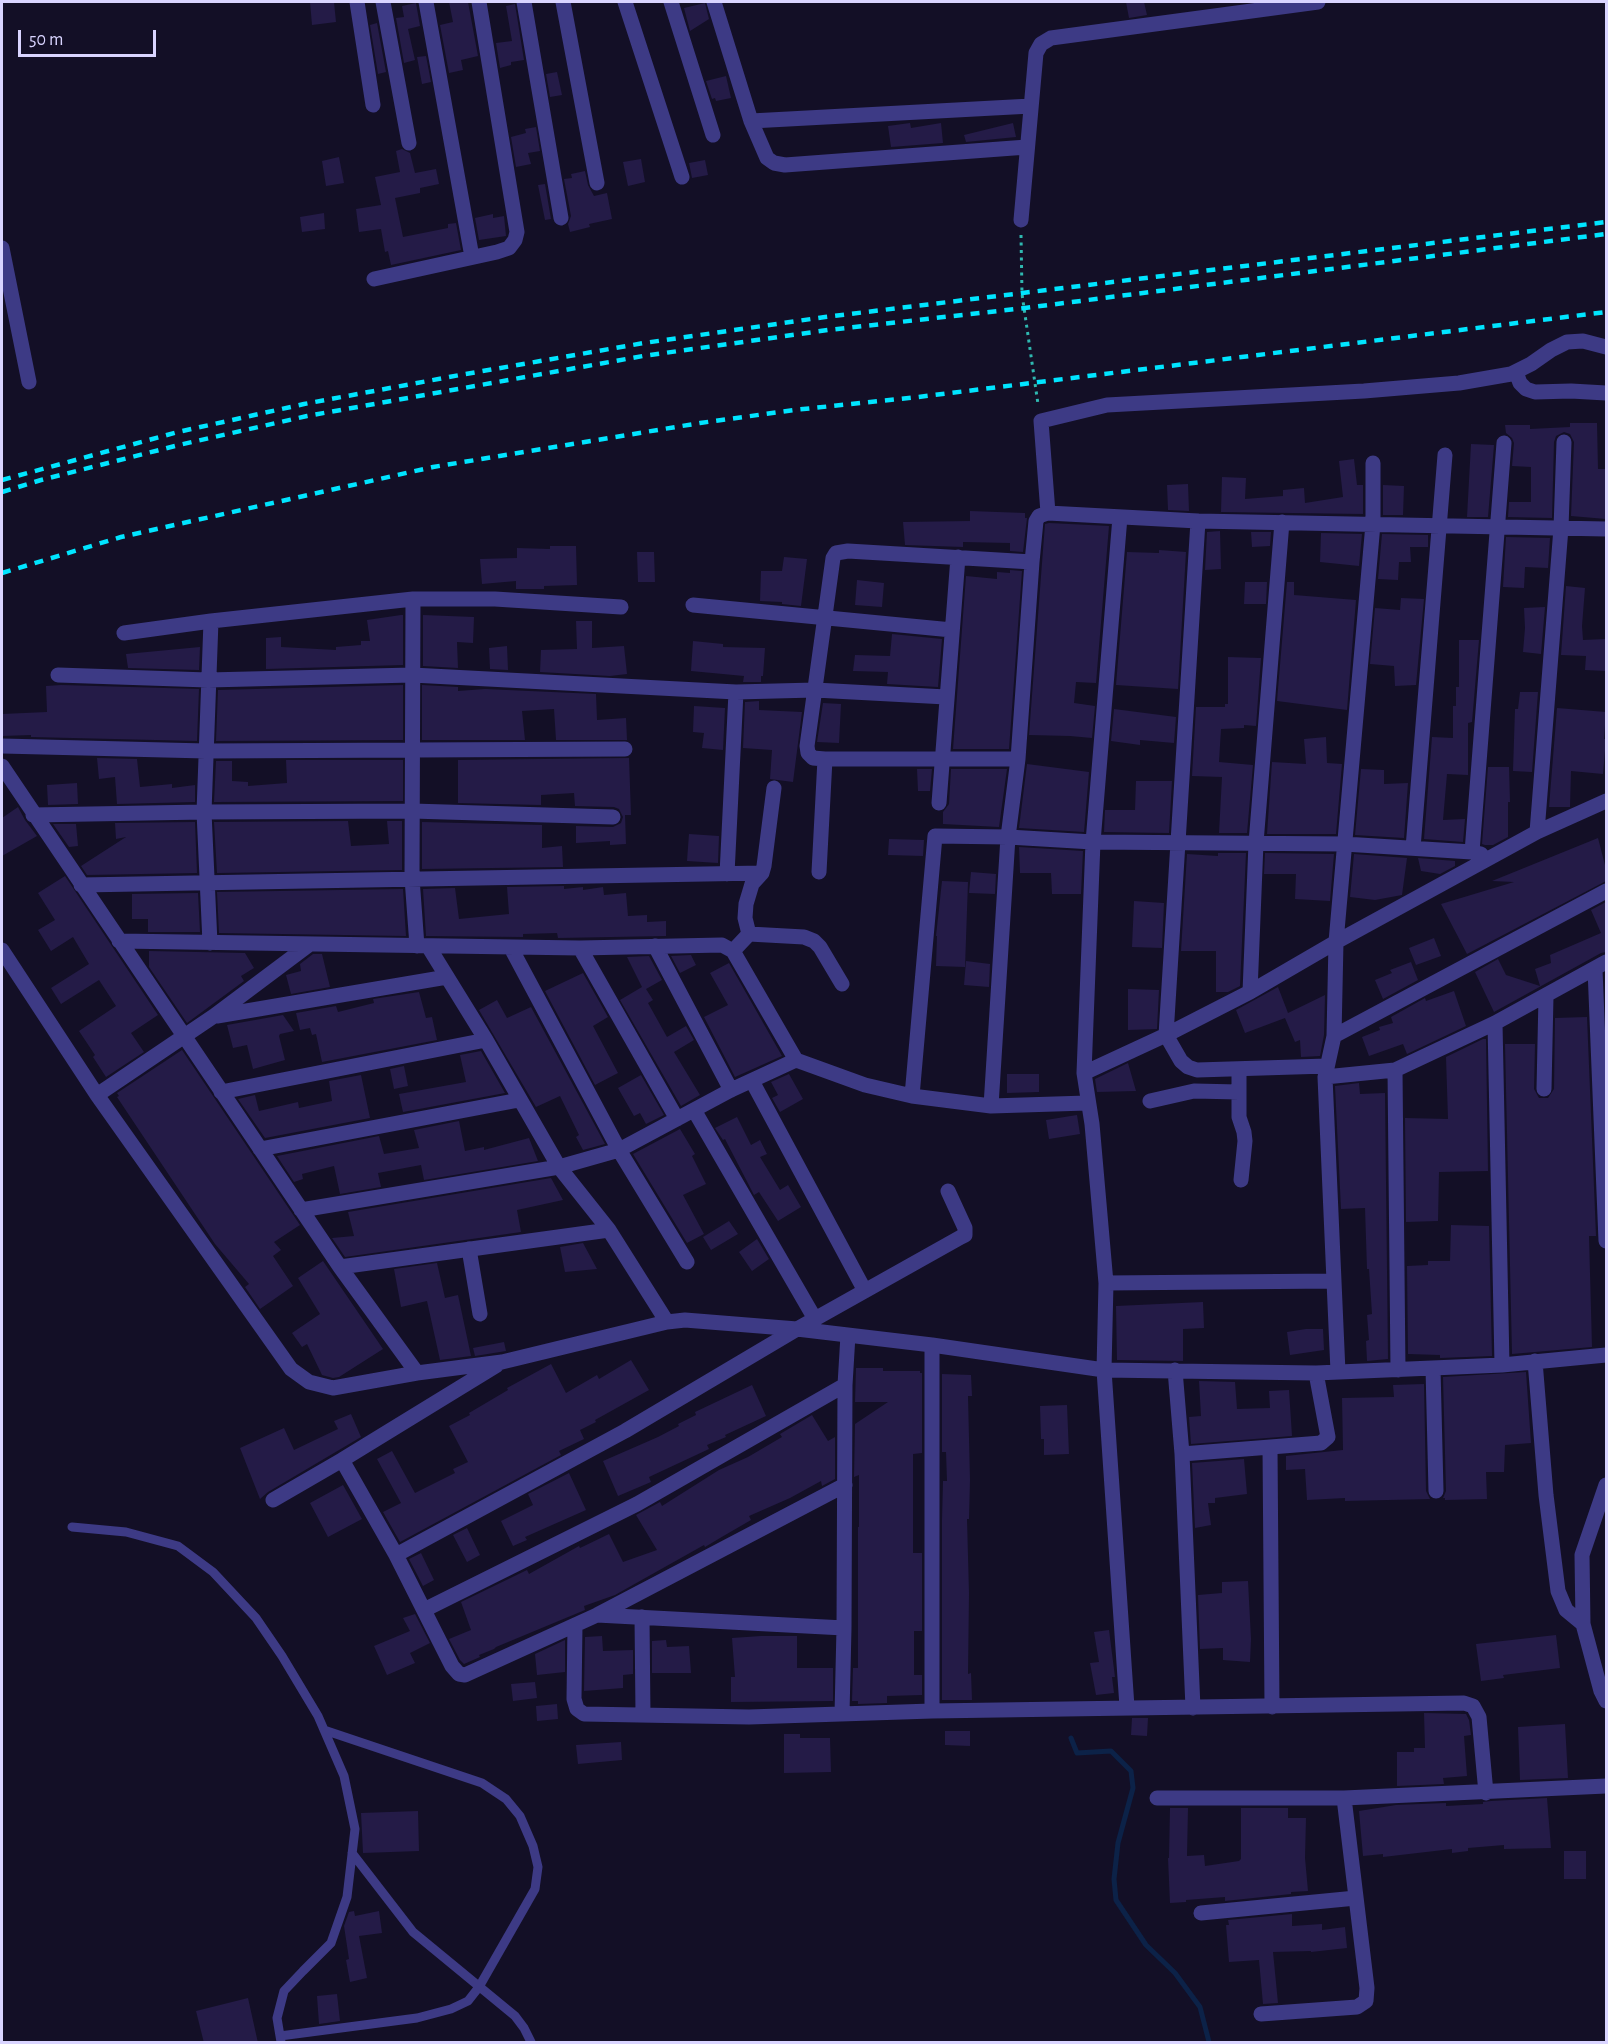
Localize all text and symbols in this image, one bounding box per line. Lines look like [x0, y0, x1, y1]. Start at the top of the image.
scale bar [21, 18, 159, 56]
text: 50 m [29, 31, 63, 49]

